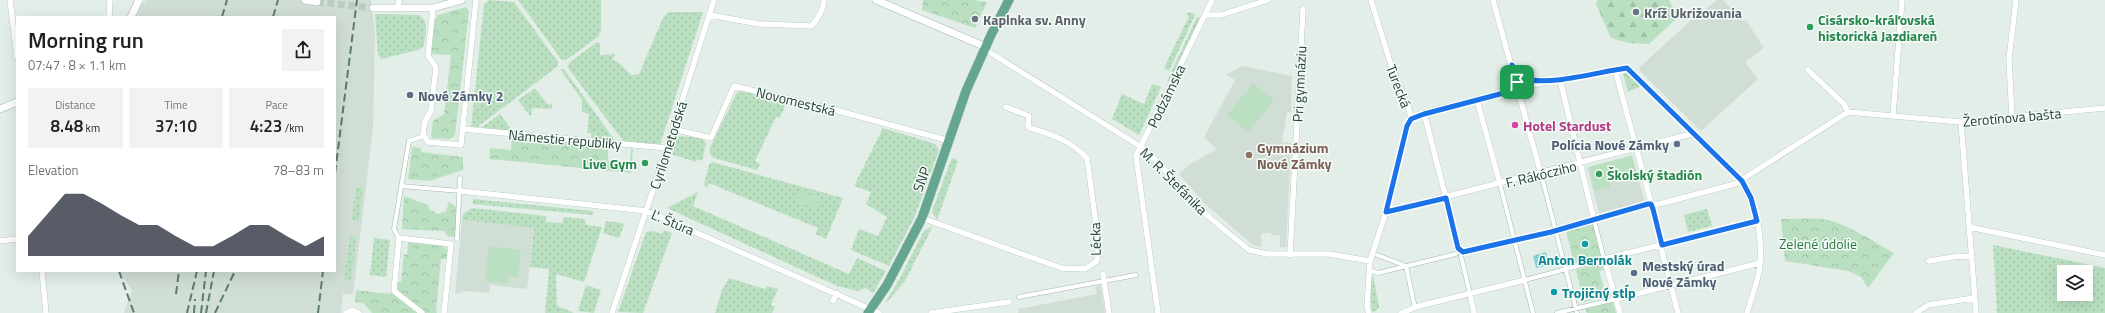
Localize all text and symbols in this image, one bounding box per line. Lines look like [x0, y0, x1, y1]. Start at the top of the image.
place label: Kríž Ukrižovania [1644, 2, 1742, 23]
marker: Kríž Ukrižovania [1631, 7, 1641, 17]
place label: Kaplnka sv. Anny [983, 9, 1086, 30]
place label: Cisársko-kráľovská historická Jazdiareň [1818, 9, 1937, 46]
marker: Kaplnka sv. Anny [970, 14, 980, 24]
marker: Cisársko-kráľovská historická Jazdiareň [1805, 22, 1815, 32]
text: Morning run [28, 23, 144, 57]
button: share [282, 29, 324, 71]
street label: Pri gymnáziu [1287, 45, 1311, 123]
text: 07:47 · 8 × 1.1 km [28, 55, 126, 75]
street label: Podzámska [1142, 61, 1190, 131]
street label: Turecká [1381, 61, 1417, 111]
pin [1500, 65, 1534, 99]
icon: arrive [1506, 71, 1528, 93]
street label: Novomestská [754, 81, 838, 121]
place label: Nové Zámky 2 [418, 85, 504, 106]
marker: Nové Zámky 2 [405, 90, 415, 100]
text: Distance [55, 97, 95, 113]
text: Time [165, 97, 187, 113]
text: Pace [266, 97, 288, 113]
street label: Cyrilometodská [644, 98, 692, 192]
street label: Žerotínova bašta [1962, 102, 2062, 132]
text: 8.48 [51, 113, 83, 139]
text: 37:10 [155, 113, 197, 139]
text: 4:23 [250, 113, 282, 139]
place label: Hotel Stardust [1523, 115, 1611, 136]
text: km [83, 120, 100, 136]
text: /km [282, 120, 304, 136]
marker: Hotel Stardust [1510, 120, 1520, 130]
street label: Námestie republiky [507, 124, 623, 154]
place label: Polícia Nové Zámky [1551, 134, 1669, 155]
place label: Gymnázium Nové Zámky [1257, 137, 1332, 174]
marker: Polícia Nové Zámky [1672, 139, 1682, 149]
street label: M. R. Štefánika [1135, 142, 1213, 220]
marker: Gymnázium Nové Zámky [1244, 150, 1254, 160]
place label: Live Gym [582, 153, 637, 174]
street label: F. Rákócziho [1503, 155, 1579, 193]
marker: Live Gym [640, 158, 650, 168]
text: Elevation [28, 160, 79, 180]
text: 78–83 m [273, 160, 324, 180]
street label: SNP [907, 163, 935, 195]
place label: Školský štadión [1607, 164, 1702, 185]
marker: Školský štadión [1594, 169, 1604, 179]
street label: Ľ. Štúra [648, 204, 698, 240]
street label: Lécka [1084, 222, 1106, 256]
park label: Zelené údolie [1779, 233, 1857, 254]
marker: Anton Bernolák [1580, 239, 1590, 249]
place label: Anton Bernolák [1538, 249, 1633, 270]
place label: Mestský úrad Nové Zámky [1642, 255, 1724, 292]
map controls [2057, 265, 2093, 301]
button: layers [2057, 265, 2093, 301]
marker: Mestský úrad Nové Zámky [1629, 268, 1639, 278]
place label: Trojičný stĺp [1562, 282, 1636, 303]
marker: Trojičný stĺp [1549, 287, 1559, 297]

